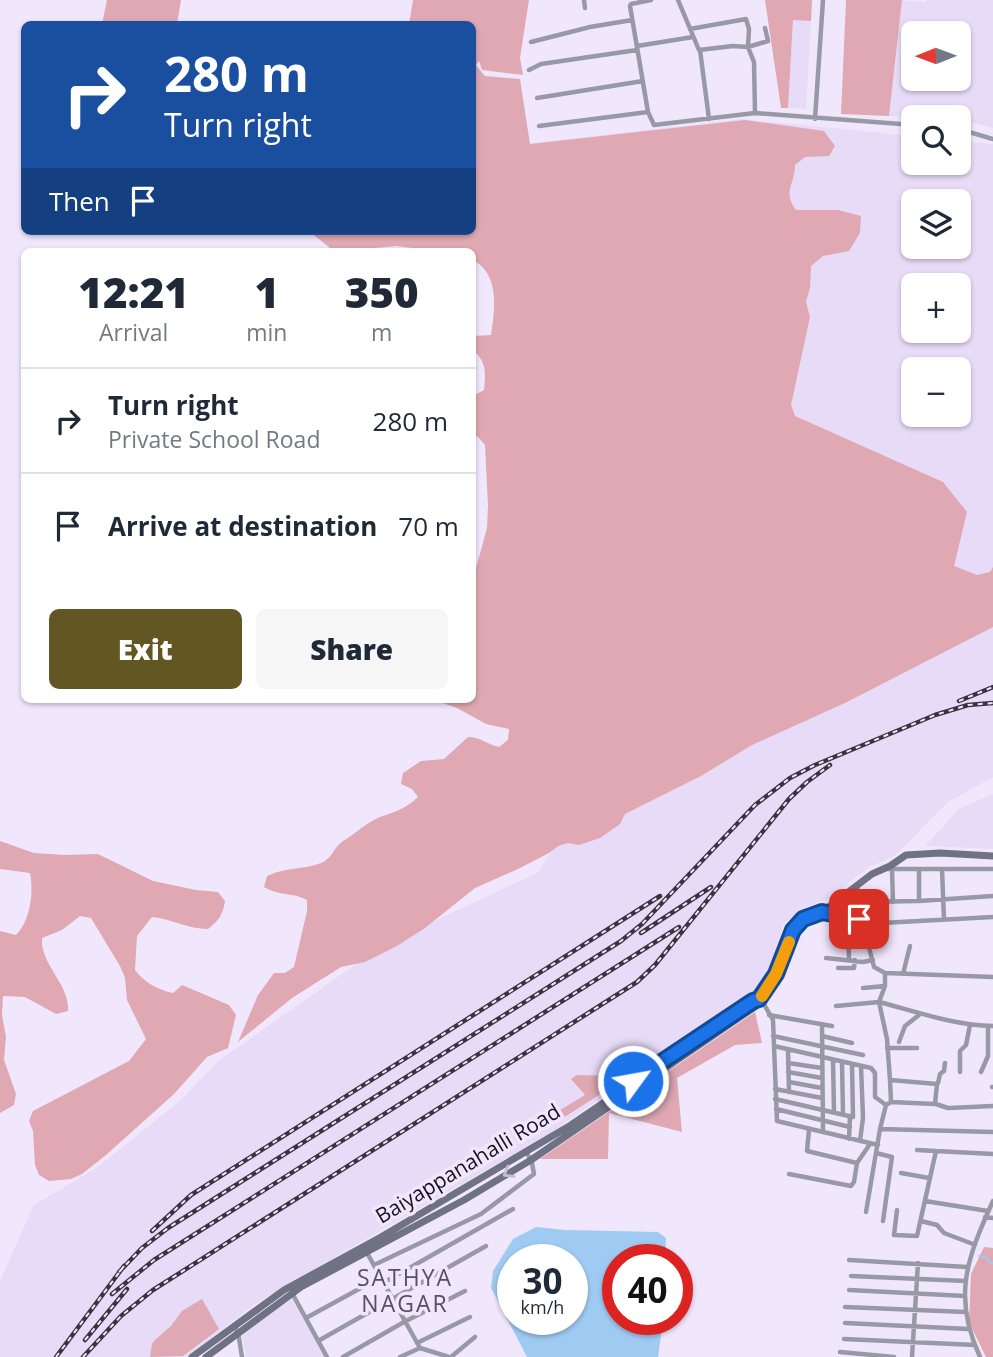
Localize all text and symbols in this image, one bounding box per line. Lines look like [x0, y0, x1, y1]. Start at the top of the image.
north arrow [901, 21, 971, 91]
map controls [901, 21, 971, 427]
text: 280 m [164, 40, 309, 106]
icon: right [49, 49, 140, 140]
text: Turn right [164, 103, 312, 146]
button: search [901, 105, 971, 175]
icon: arrive [124, 182, 162, 220]
text: Then [49, 183, 110, 219]
button: layers [901, 189, 971, 259]
text: 12:21 [78, 263, 189, 320]
text: 1 [255, 263, 279, 320]
text: 350 [345, 263, 419, 320]
button: + [901, 273, 971, 343]
text: Arrival [99, 316, 168, 348]
text: min [246, 316, 287, 348]
text: m [371, 316, 392, 348]
button: − [901, 357, 971, 427]
text: Turn right [108, 387, 239, 423]
icon: right [49, 402, 87, 440]
text: 280 m [373, 403, 448, 439]
text: Private School Road [108, 423, 320, 455]
icon: arrive [49, 507, 87, 545]
text: Arrive at destination [108, 508, 377, 544]
text: 70 m [398, 508, 459, 544]
button: Exit [49, 609, 242, 689]
button: Share [256, 609, 448, 689]
pin [829, 889, 889, 949]
icon: arrive [840, 900, 878, 938]
position arrow [596, 1044, 670, 1118]
street label: Baiyappanahalli Road [370, 1097, 565, 1229]
one-way arrow [503, 1165, 516, 1178]
speed limit sign: 40 [602, 1244, 693, 1335]
text: 30 [522, 1257, 563, 1304]
district label: SATHYA NAGAR [357, 1261, 453, 1319]
text: km/h [521, 1295, 564, 1319]

